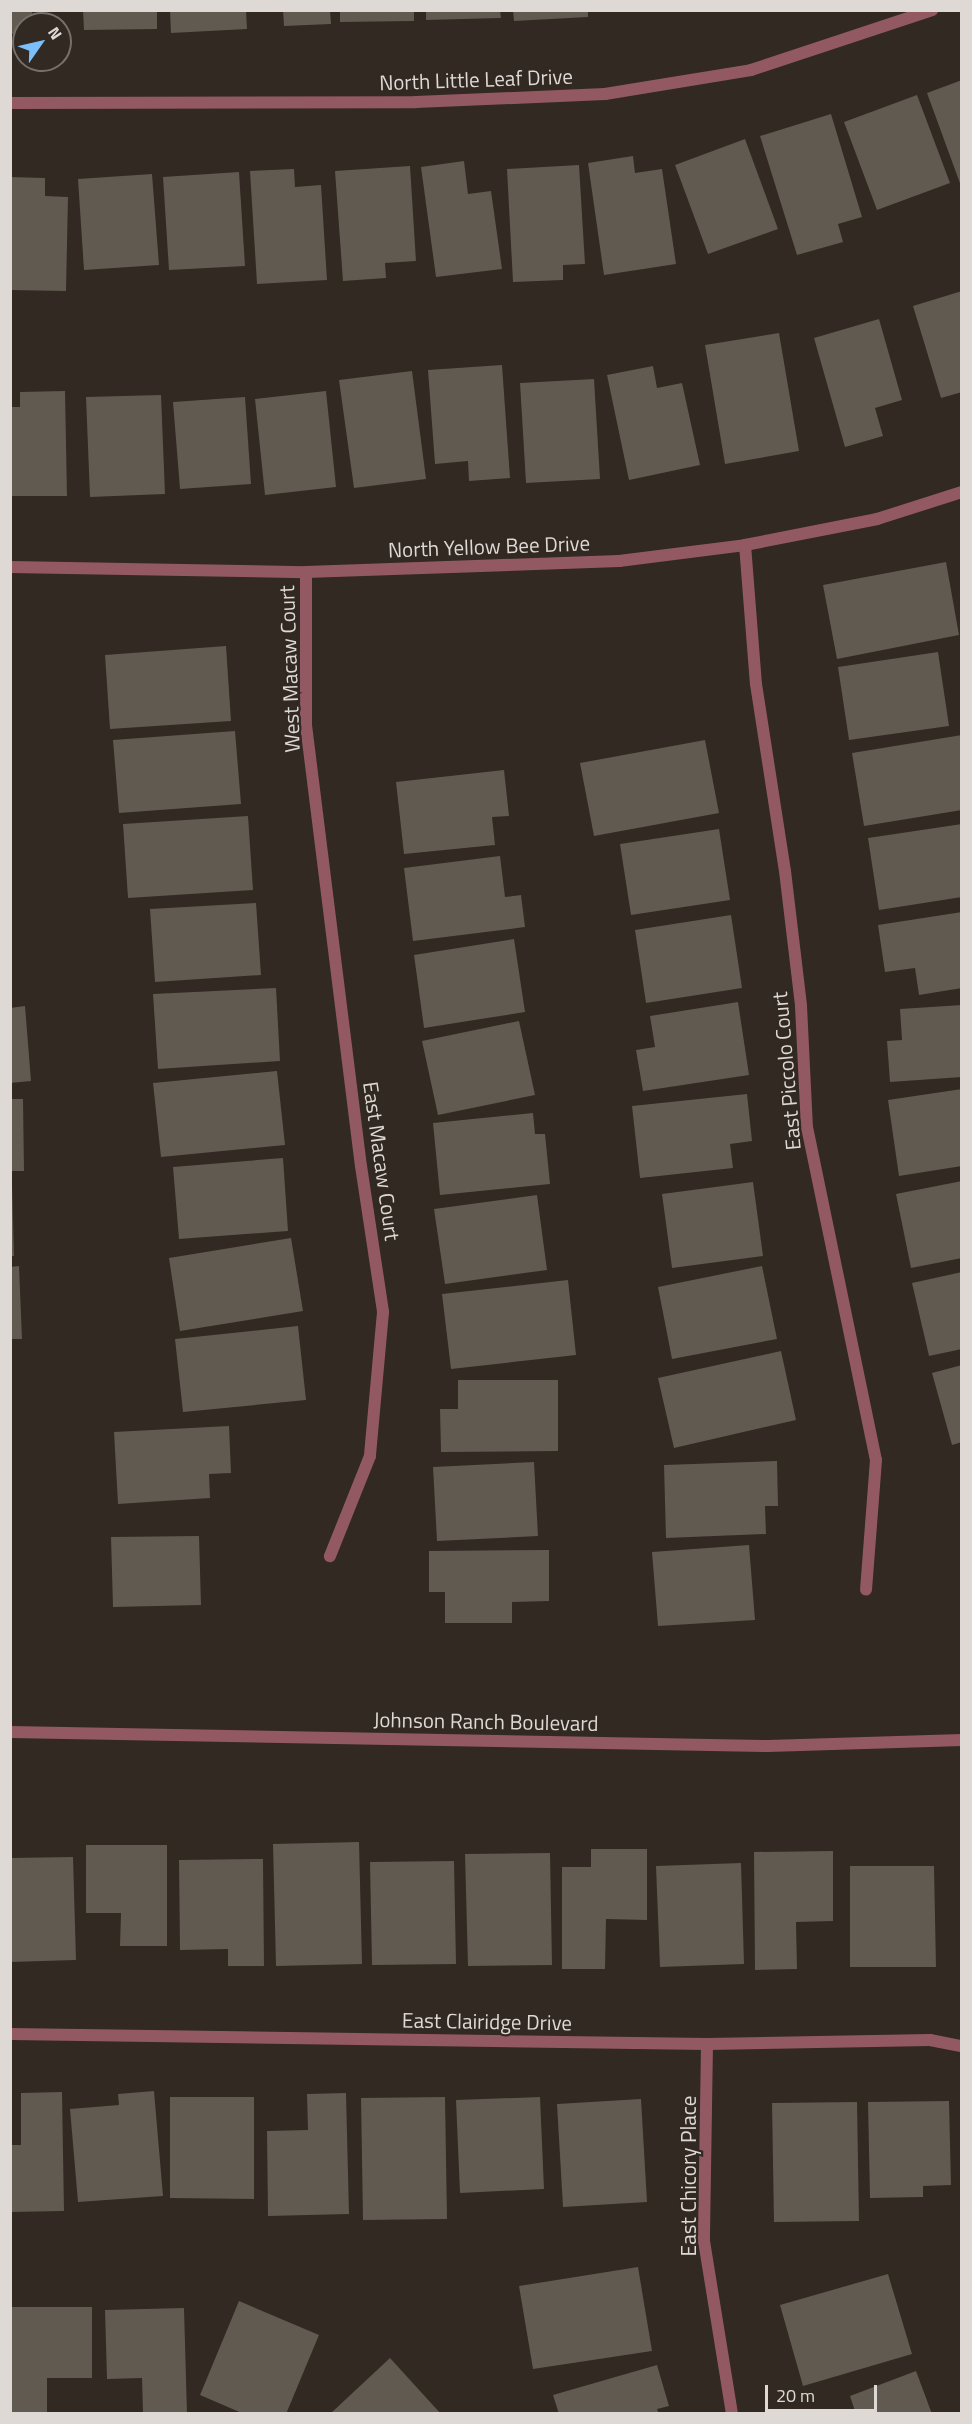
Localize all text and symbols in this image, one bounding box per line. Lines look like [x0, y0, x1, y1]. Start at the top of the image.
north arrow [12, 12, 72, 72]
text: N [42, 22, 68, 44]
street label: North Little Leaf Drive [379, 63, 573, 95]
street label: North Yellow Bee Drive [388, 530, 590, 562]
street label: West Macaw Court [273, 585, 305, 753]
street label: East Piccolo Court [767, 991, 805, 1151]
street label: East Macaw Court [358, 1080, 406, 1242]
street label: Johnson Ranch Boulevard [373, 1706, 599, 1736]
street label: East Clairidge Drive [402, 2007, 572, 2035]
street label: East Chicory Place [675, 2096, 701, 2256]
scale bar [768, 2373, 880, 2411]
text: 20 m [776, 2382, 815, 2409]

